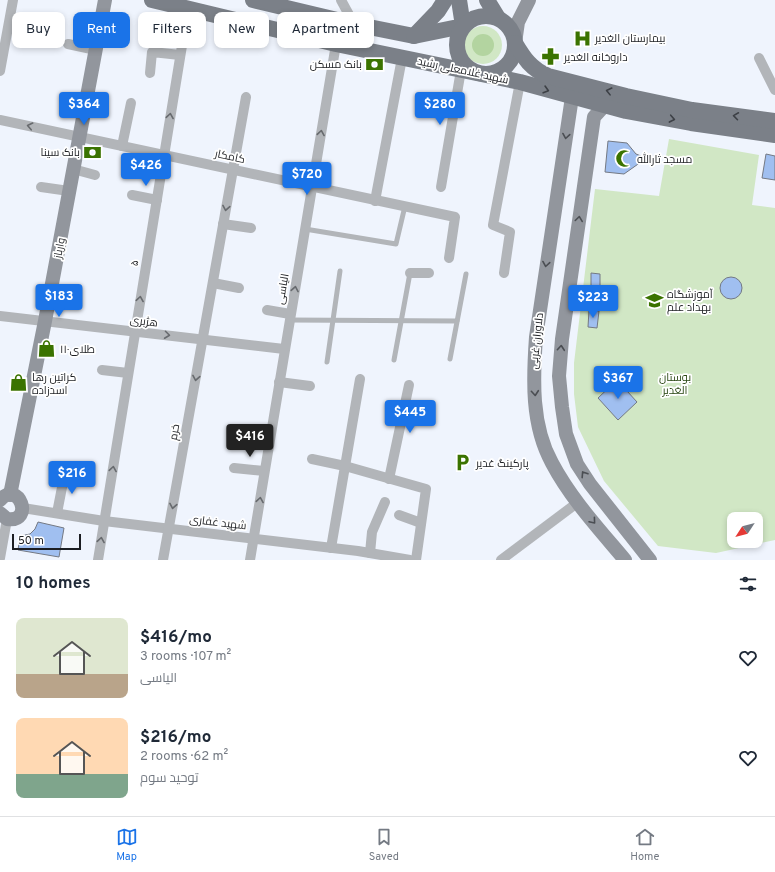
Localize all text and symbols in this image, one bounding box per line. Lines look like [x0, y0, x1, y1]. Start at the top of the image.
chip: Buy [12, 12, 65, 48]
chip: Rent [73, 12, 130, 48]
chip: Filters [138, 12, 206, 48]
chip: New [214, 12, 269, 48]
chip: Apartment [277, 12, 374, 48]
hospital icon: بیمارستان الغدیر [572, 28, 592, 48]
place label: بیمارستان الغدیر [594, 32, 665, 46]
pharmacy icon: داروخانه الغدیر [541, 47, 561, 67]
place label: داروخانه الغدیر [563, 51, 628, 65]
bank icon: بانک مسکن [365, 54, 385, 74]
street label: شهید غلامعلی رشید [416, 54, 510, 87]
place label: بانک مسکن [310, 58, 362, 72]
one-way arrow [543, 85, 549, 93]
one-way arrow [606, 88, 612, 96]
pin: $364 [60, 92, 108, 126]
pin: $280 [416, 92, 464, 126]
text: $364 [68, 97, 100, 113]
text: $280 [424, 97, 456, 113]
one-way arrow [733, 112, 739, 121]
one-way arrow [165, 113, 174, 119]
one-way arrow [669, 115, 675, 123]
one-way arrow [27, 122, 33, 130]
one-way arrow [316, 130, 325, 136]
one-way arrow [562, 132, 571, 139]
bank icon: بانک سینا [83, 142, 103, 162]
place label: بانک سینا [40, 146, 80, 160]
street label: کامکار [212, 147, 246, 167]
mosque icon: مسجد ثارالله [614, 149, 634, 169]
place label: مسجد ثارالله [637, 151, 692, 167]
pin: $426 [122, 153, 170, 187]
text: $426 [130, 158, 162, 174]
pin: $720 [283, 162, 331, 196]
text: $720 [291, 167, 323, 183]
one-way arrow [223, 205, 231, 211]
one-way arrow [574, 216, 583, 223]
street label: وارباز [51, 237, 69, 261]
street label: ۵ [128, 259, 142, 267]
one-way arrow [542, 261, 551, 267]
street label: الیاسی [273, 273, 293, 306]
pin: $183 [35, 284, 83, 318]
pin: $223 [569, 285, 617, 319]
one-way arrow [290, 286, 298, 292]
place label: آموزشگاه بهداد علم [667, 288, 713, 315]
text: $183 [44, 289, 74, 305]
text: $223 [577, 290, 609, 306]
school or university icon: آموزشگاه بهداد علم [644, 290, 664, 310]
one-way arrow [136, 296, 144, 302]
street label: دلاوران غربی [527, 312, 547, 370]
street label: هژبری [129, 313, 159, 331]
one-way arrow [164, 331, 170, 340]
shop icon: طلای۱۱۰ [37, 339, 57, 359]
place label: طلای۱۱۰ [60, 343, 95, 357]
one-way arrow [557, 345, 566, 351]
pin: $367 [594, 366, 642, 400]
place label: کراتین رها اسدزاده [32, 371, 77, 398]
text: $367 [603, 371, 633, 387]
park label: بوستان الغدیر [659, 371, 691, 398]
shop icon: کراتین رها اسدزاده [9, 373, 29, 393]
one-way arrow [192, 375, 201, 381]
one-way arrow [530, 390, 539, 396]
pin: $445 [386, 400, 434, 434]
text: $445 [394, 405, 426, 421]
street label: خرم [167, 423, 183, 441]
pin: $416 [226, 424, 274, 458]
text: $416 [235, 429, 265, 445]
parking icon: پارکینگ غدیر [453, 453, 473, 473]
place label: پارکینگ غدیر [475, 457, 529, 471]
pin: $216 [48, 461, 96, 495]
text: $216 [58, 466, 86, 482]
one-way arrow [108, 466, 117, 472]
one-way arrow [581, 471, 588, 478]
one-way arrow [255, 497, 263, 503]
one-way arrow [169, 503, 178, 509]
north arrow [727, 512, 763, 548]
map controls [727, 512, 763, 548]
street label: شهید غفاری [188, 513, 247, 533]
one-way arrow [588, 517, 595, 524]
scale bar [12, 532, 81, 551]
text: 50 m [18, 534, 44, 548]
one-way arrow [96, 537, 105, 544]
text: 10 homes [16, 573, 91, 595]
icon: filters [737, 573, 759, 595]
text: $416/mo [140, 627, 212, 649]
icon: home [48, 634, 96, 682]
icon: heart [737, 647, 759, 669]
text: 3 rooms · 107 m² [140, 649, 231, 665]
text: الیاسی [140, 671, 177, 687]
text: $216/mo [140, 727, 211, 749]
icon: home [48, 734, 96, 782]
icon: heart [737, 747, 759, 769]
text: 2 rooms · 62 m² [140, 749, 228, 765]
text: توحید سوم [140, 771, 198, 787]
tab: Map [116, 826, 138, 864]
tab: Saved [369, 826, 399, 864]
tab: Home [630, 826, 659, 864]

